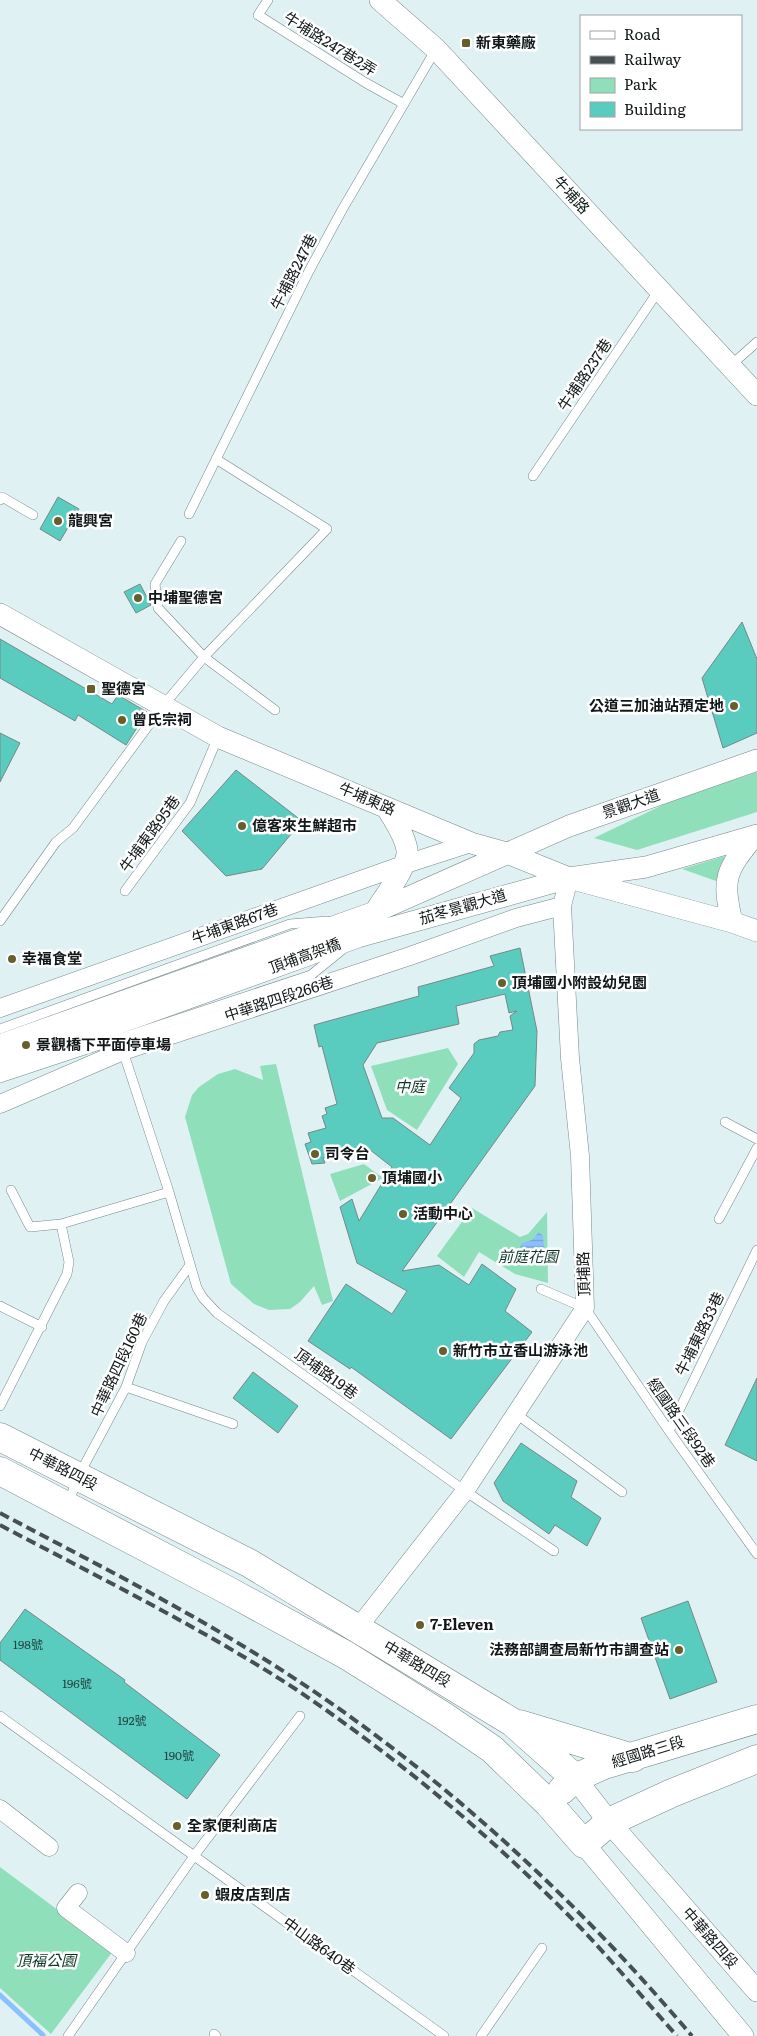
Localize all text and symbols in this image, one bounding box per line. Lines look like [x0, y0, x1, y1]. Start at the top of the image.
street label: 牛埔路247巷2弄 [280, 5, 382, 80]
legend [580, 15, 742, 130]
text: Road [624, 22, 660, 45]
place label: 新東藥廠 [476, 30, 536, 53]
marker: 新東藥廠 [460, 37, 472, 49]
text: Railway [624, 47, 682, 70]
text: Park [624, 72, 658, 95]
text: Building [624, 97, 686, 120]
street label: 牛埔路 [548, 170, 596, 218]
street label: 牛埔路247巷 [264, 229, 322, 313]
street label: 牛埔路237巷 [551, 333, 616, 415]
place label: 龍興宮 [68, 508, 113, 531]
marker: 龍興宮 [52, 515, 64, 527]
place label: 中埔聖德宮 [148, 585, 223, 608]
marker: 中埔聖德宮 [132, 592, 144, 604]
place label: 聖德宮 [101, 676, 146, 699]
marker: 聖德宮 [85, 683, 97, 695]
place label: 公道三加油站預定地 [589, 693, 724, 716]
marker: 公道三加油站預定地 [728, 700, 740, 712]
place label: 曾氏宗祠 [132, 707, 192, 730]
marker: 曾氏宗祠 [116, 714, 128, 726]
street label: 牛埔東路 [335, 775, 400, 820]
street label: 景觀大道 [598, 782, 663, 823]
street label: 牛埔東路95巷 [113, 790, 185, 876]
place label: 億客來生鮮超市 [252, 813, 357, 836]
marker: 億客來生鮮超市 [236, 820, 248, 832]
street label: 茄苳景觀大道 [416, 882, 509, 929]
street label: 牛埔東路67巷 [188, 896, 281, 949]
street label: 頂埔高架橋 [265, 931, 344, 978]
place label: 幸福食堂 [22, 946, 82, 969]
marker: 幸福食堂 [6, 953, 18, 965]
street label: 中華路四段266巷 [221, 969, 336, 1026]
place label: 頂埔國小附設幼兒園 [512, 970, 647, 993]
marker: 頂埔國小附設幼兒園 [496, 977, 508, 989]
place label: 景觀橋下平面停車場 [36, 1032, 171, 1055]
marker: 景觀橋下平面停車場 [20, 1039, 32, 1051]
park label: 中庭 [395, 1074, 428, 1097]
place label: 司令台 [325, 1141, 370, 1164]
marker: 司令台 [309, 1148, 321, 1160]
place label: 頂埔國小 [382, 1165, 443, 1188]
marker: 頂埔國小 [366, 1172, 378, 1184]
place label: 活動中心 [413, 1201, 473, 1224]
marker: 活動中心 [397, 1208, 409, 1220]
park label: 前庭花園 [498, 1244, 560, 1267]
street label: 頂埔路 [570, 1251, 595, 1297]
street label: 牛埔東路33巷 [668, 1287, 729, 1379]
street label: 中華路四段160巷 [83, 1308, 152, 1420]
place label: 新竹市立香山游泳池 [453, 1338, 588, 1361]
street label: 頂埔路19巷 [290, 1342, 364, 1404]
marker: 新竹市立香山游泳池 [437, 1345, 449, 1357]
street label: 經國路三段92巷 [643, 1372, 722, 1472]
street label: 中華路四段 [25, 1440, 102, 1495]
place label: 7-Eleven [430, 1612, 494, 1635]
marker: 7-Eleven [414, 1619, 426, 1631]
street label: 中華路四段 [380, 1634, 456, 1692]
house number: 198號 [13, 1635, 43, 1653]
place label: 法務部調查局新竹市調查站 [489, 1637, 669, 1660]
marker: 法務部調查局新竹市調查站 [673, 1644, 685, 1656]
house number: 196號 [62, 1674, 92, 1692]
house number: 192號 [117, 1711, 147, 1729]
street label: 經國路三段 [608, 1729, 687, 1773]
house number: 190號 [164, 1746, 194, 1764]
place label: 全家便利商店 [187, 1813, 277, 1836]
marker: 全家便利商店 [171, 1820, 183, 1832]
place label: 蝦皮店到店 [215, 1882, 290, 1905]
marker: 蝦皮店到店 [199, 1889, 211, 1901]
street label: 中華路四段 [678, 1901, 744, 1973]
street label: 中山路640巷 [279, 1911, 361, 1979]
park label: 頂福公園 [16, 1948, 78, 1971]

